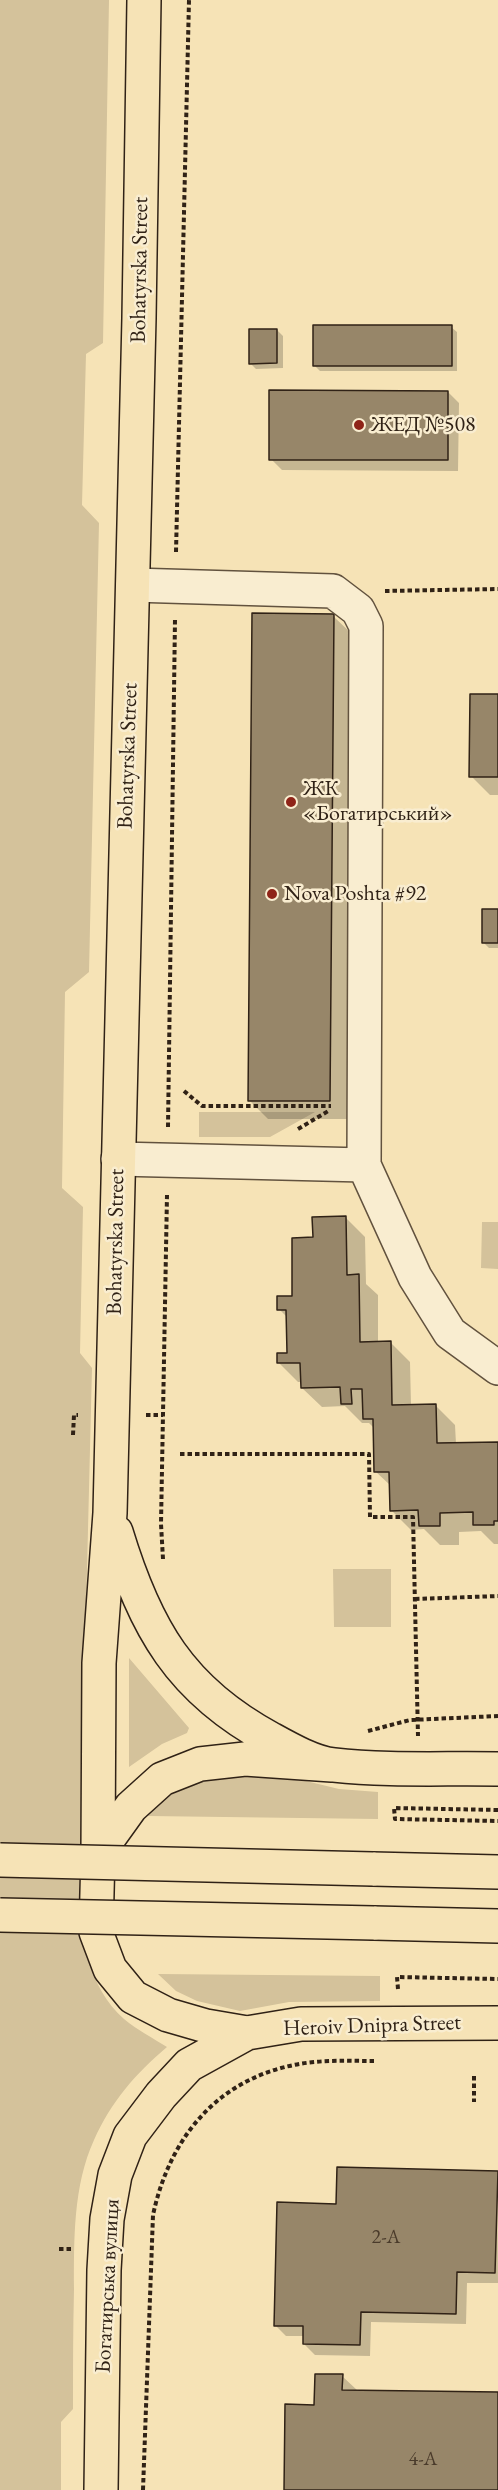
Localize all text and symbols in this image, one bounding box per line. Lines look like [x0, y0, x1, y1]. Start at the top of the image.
street label: Bohatyrska Street [126, 197, 154, 343]
place label: ЖЕД №508 [371, 412, 476, 438]
marker: ЖЕД №508 [352, 418, 366, 432]
street label: Bohatyrska Street [112, 682, 144, 830]
place label: ЖК «Богатирський» [303, 776, 453, 828]
marker: ЖК «Богатирський» [284, 795, 298, 809]
place label: Nova Poshta #92 [284, 881, 426, 907]
marker: Nova Poshta #92 [265, 887, 279, 901]
street label: Bohatyrska Street [102, 1169, 130, 1315]
street label: Heroiv Dnipra Street [283, 2010, 461, 2042]
street label: Богатирська вулиця [90, 2198, 126, 2374]
house number: 2-А [372, 2226, 400, 2250]
house number: 4-А [409, 2448, 437, 2472]

